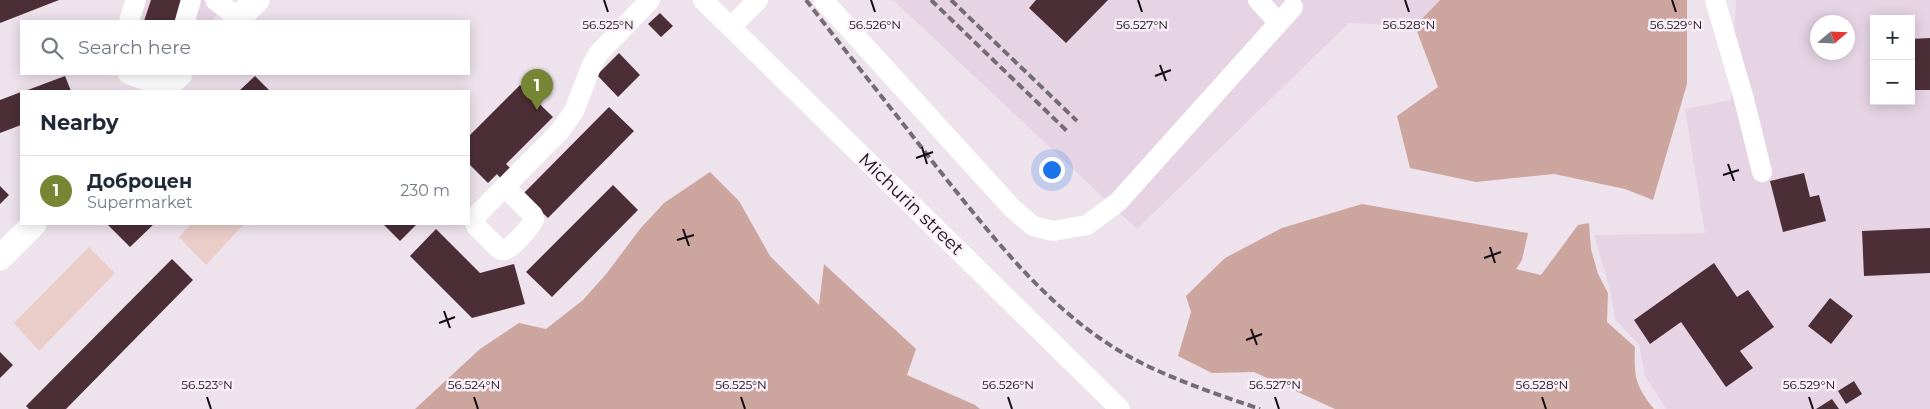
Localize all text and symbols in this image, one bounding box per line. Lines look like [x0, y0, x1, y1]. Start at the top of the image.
north arrow [1810, 15, 1855, 60]
map controls [1870, 15, 1915, 105]
button: + [1870, 15, 1915, 60]
text: 56.525°N [582, 17, 634, 32]
text: 56.526°N [849, 17, 901, 32]
text: 56.527°N [1116, 17, 1168, 32]
text: 56.528°N [1383, 17, 1435, 32]
text: 56.529°N [1650, 17, 1702, 32]
search box [20, 20, 470, 75]
icon: search [38, 34, 66, 62]
text: Search here [78, 36, 191, 59]
button: − [1870, 60, 1915, 105]
pin: 1 [521, 69, 553, 110]
text: Nearby [40, 110, 119, 135]
street label: Michurin street [854, 148, 968, 260]
your location [1039, 157, 1065, 183]
text: Доброцен [87, 170, 192, 193]
text: 1 [53, 181, 59, 200]
text: 230 m [400, 181, 450, 200]
text: Supermarket [87, 193, 193, 212]
text: 56.523°N [181, 377, 233, 392]
text: 56.524°N [448, 377, 500, 392]
text: 56.525°N [715, 377, 767, 392]
text: 56.526°N [982, 377, 1034, 392]
text: 56.527°N [1249, 377, 1301, 392]
text: 56.528°N [1516, 377, 1568, 392]
text: 56.529°N [1783, 377, 1835, 392]

